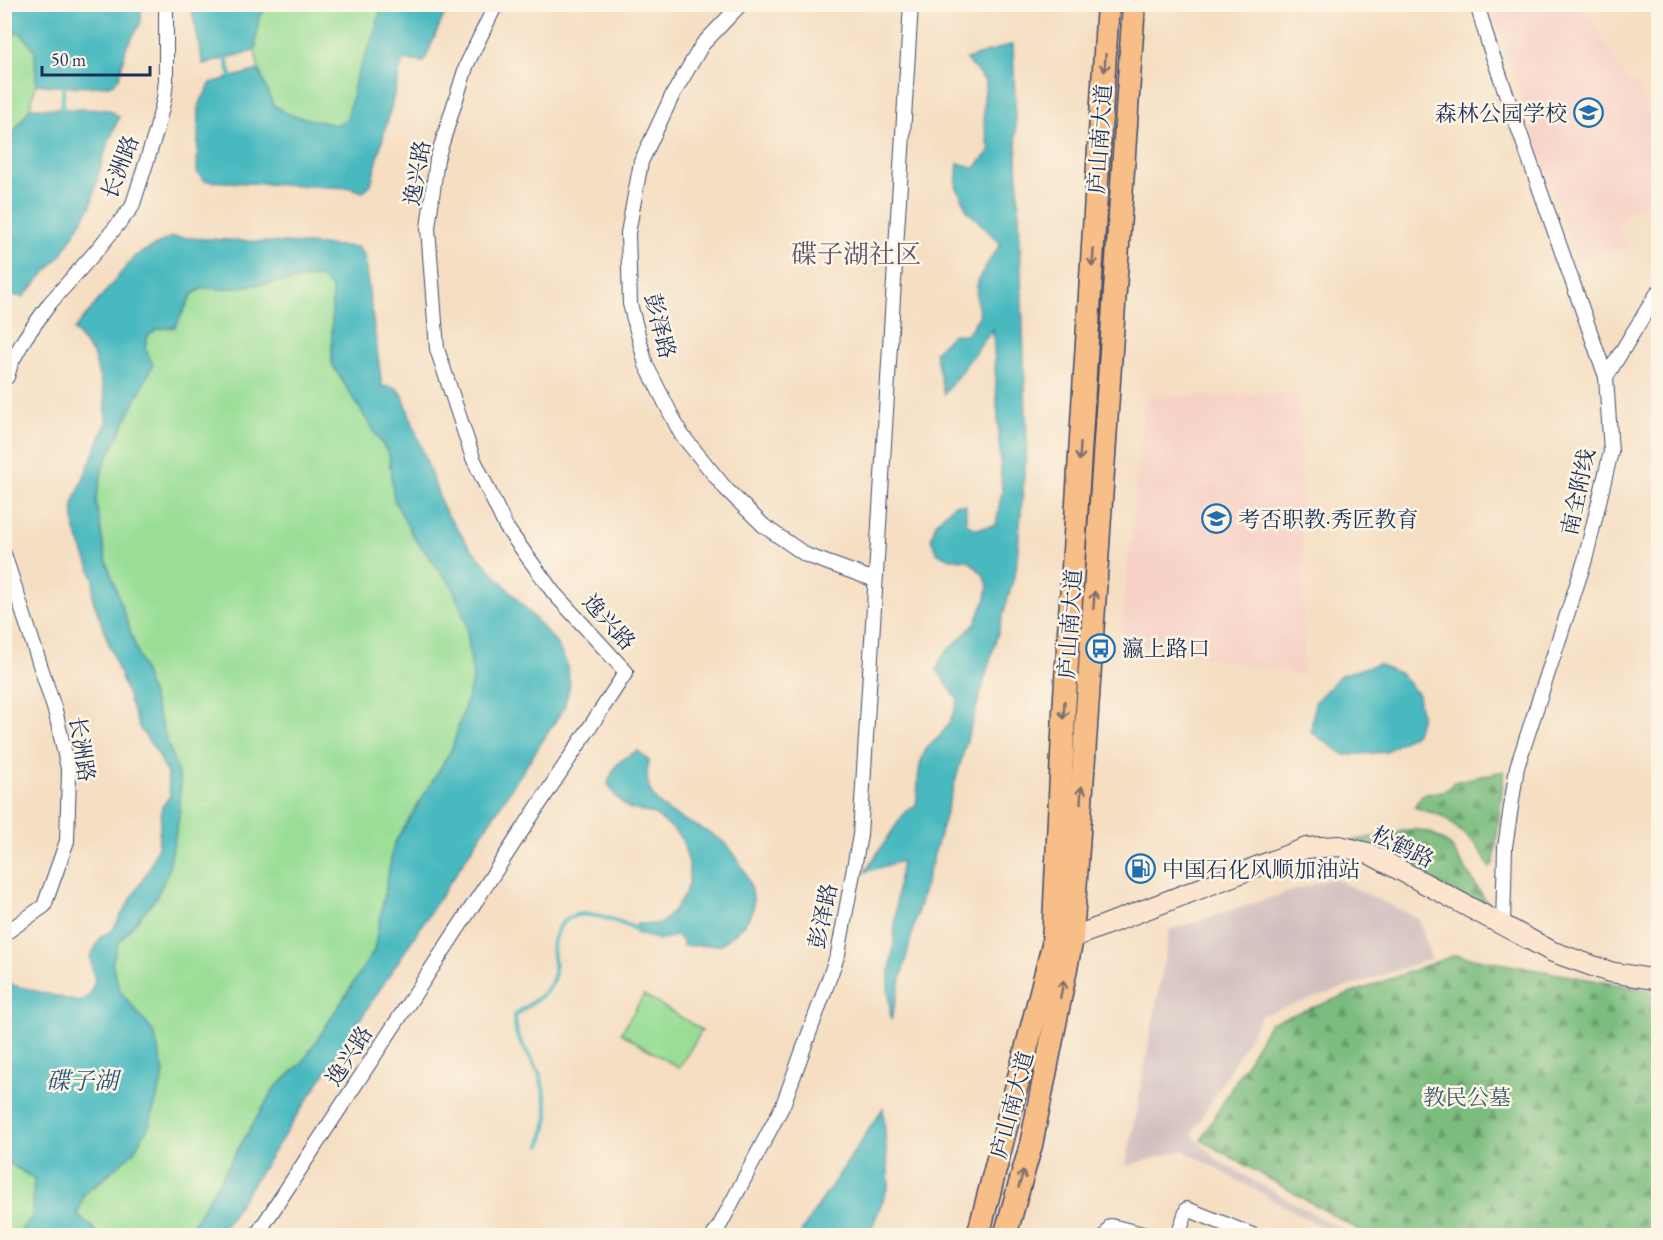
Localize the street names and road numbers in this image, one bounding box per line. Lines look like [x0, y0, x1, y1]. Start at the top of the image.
street label: 庐山南大道 [1082, 83, 1118, 195]
street label: 长洲路 [95, 131, 145, 203]
street label: 逸兴路 [397, 138, 437, 208]
street label: 彭泽路 [638, 290, 682, 362]
street label: 南全附线 [1555, 446, 1601, 538]
street label: 庐山南大道 [1052, 568, 1088, 680]
street label: 逸兴路 [576, 588, 642, 656]
street label: 长洲路 [63, 714, 101, 784]
street label: 松鹤路 [1367, 819, 1439, 875]
street label: 彭泽路 [802, 881, 844, 951]
street label: 逸兴路 [319, 1020, 379, 1092]
street label: 庐山南大道 [984, 1048, 1040, 1162]

